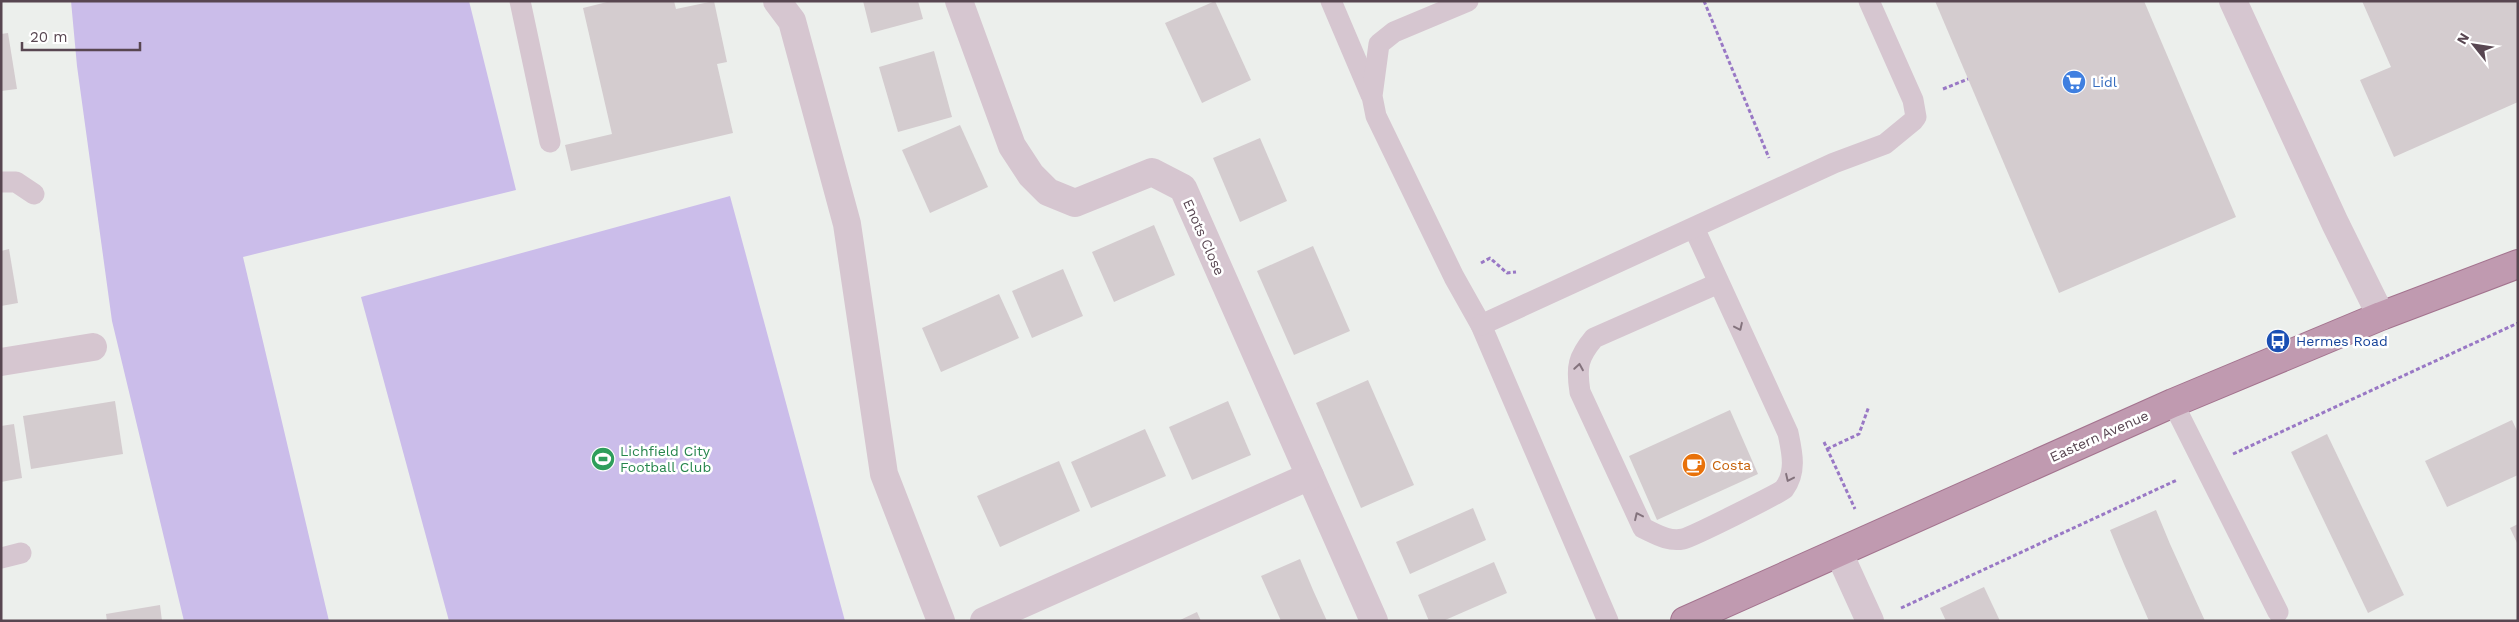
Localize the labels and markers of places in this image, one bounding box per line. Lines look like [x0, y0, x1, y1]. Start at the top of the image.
supermarket icon: Lidl [2061, 69, 2087, 95]
place label: Lidl [2092, 74, 2118, 90]
bus stop icon: Hermes Road [2265, 328, 2291, 354]
place label: Hermes Road [2296, 333, 2388, 349]
place label: Lichfield City Football Club [620, 443, 711, 475]
sports icon: Lichfield City Football Club [590, 446, 616, 472]
cafe icon: Costa [1681, 452, 1707, 478]
place label: Costa [1712, 457, 1751, 473]

